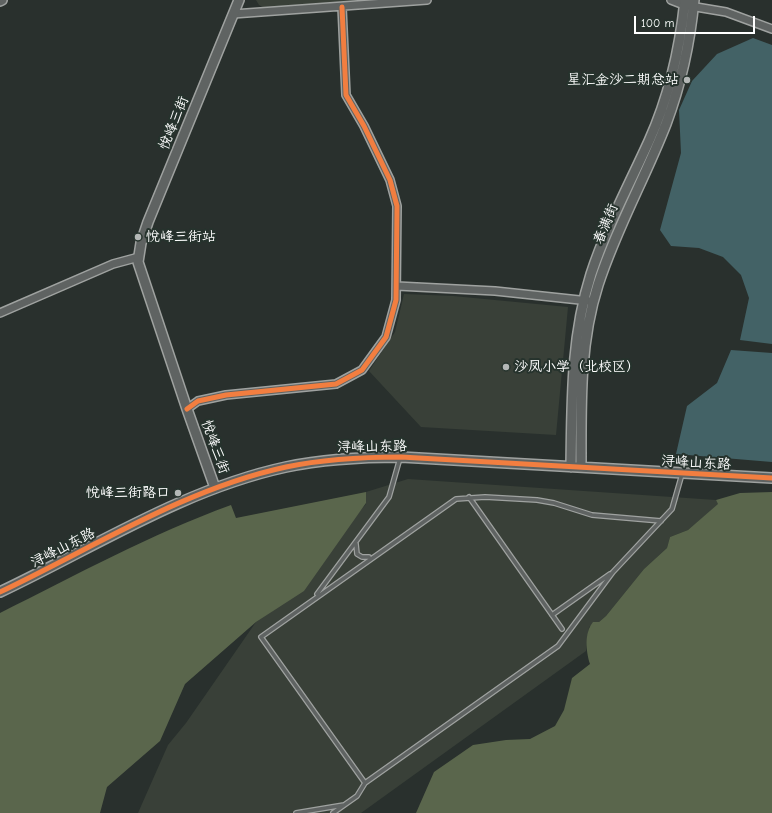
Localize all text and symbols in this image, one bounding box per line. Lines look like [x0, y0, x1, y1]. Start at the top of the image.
scale bar [636, 8, 757, 34]
text: 100 m [641, 16, 674, 30]
place label: 星汇金沙二期总站 [567, 72, 679, 88]
marker: 星汇金沙二期总站 [682, 75, 692, 85]
street label: 悦峰三街 [156, 94, 192, 152]
street label: 春满街 [590, 201, 622, 247]
place label: 悦峰三街站 [146, 229, 216, 245]
marker: 悦峰三街站 [133, 232, 143, 242]
place label: 沙凤小学（北校区） [514, 359, 640, 375]
marker: 沙凤小学（北校区） [501, 362, 511, 372]
street label: 悦峰三街 [198, 418, 232, 476]
street label: 浔峰山东路 [337, 438, 407, 456]
street label: 浔峰山东路 [661, 453, 731, 473]
place label: 悦峰三街路口 [86, 485, 170, 501]
marker: 悦峰三街路口 [173, 488, 183, 498]
street label: 浔峰山东路 [28, 525, 98, 571]

